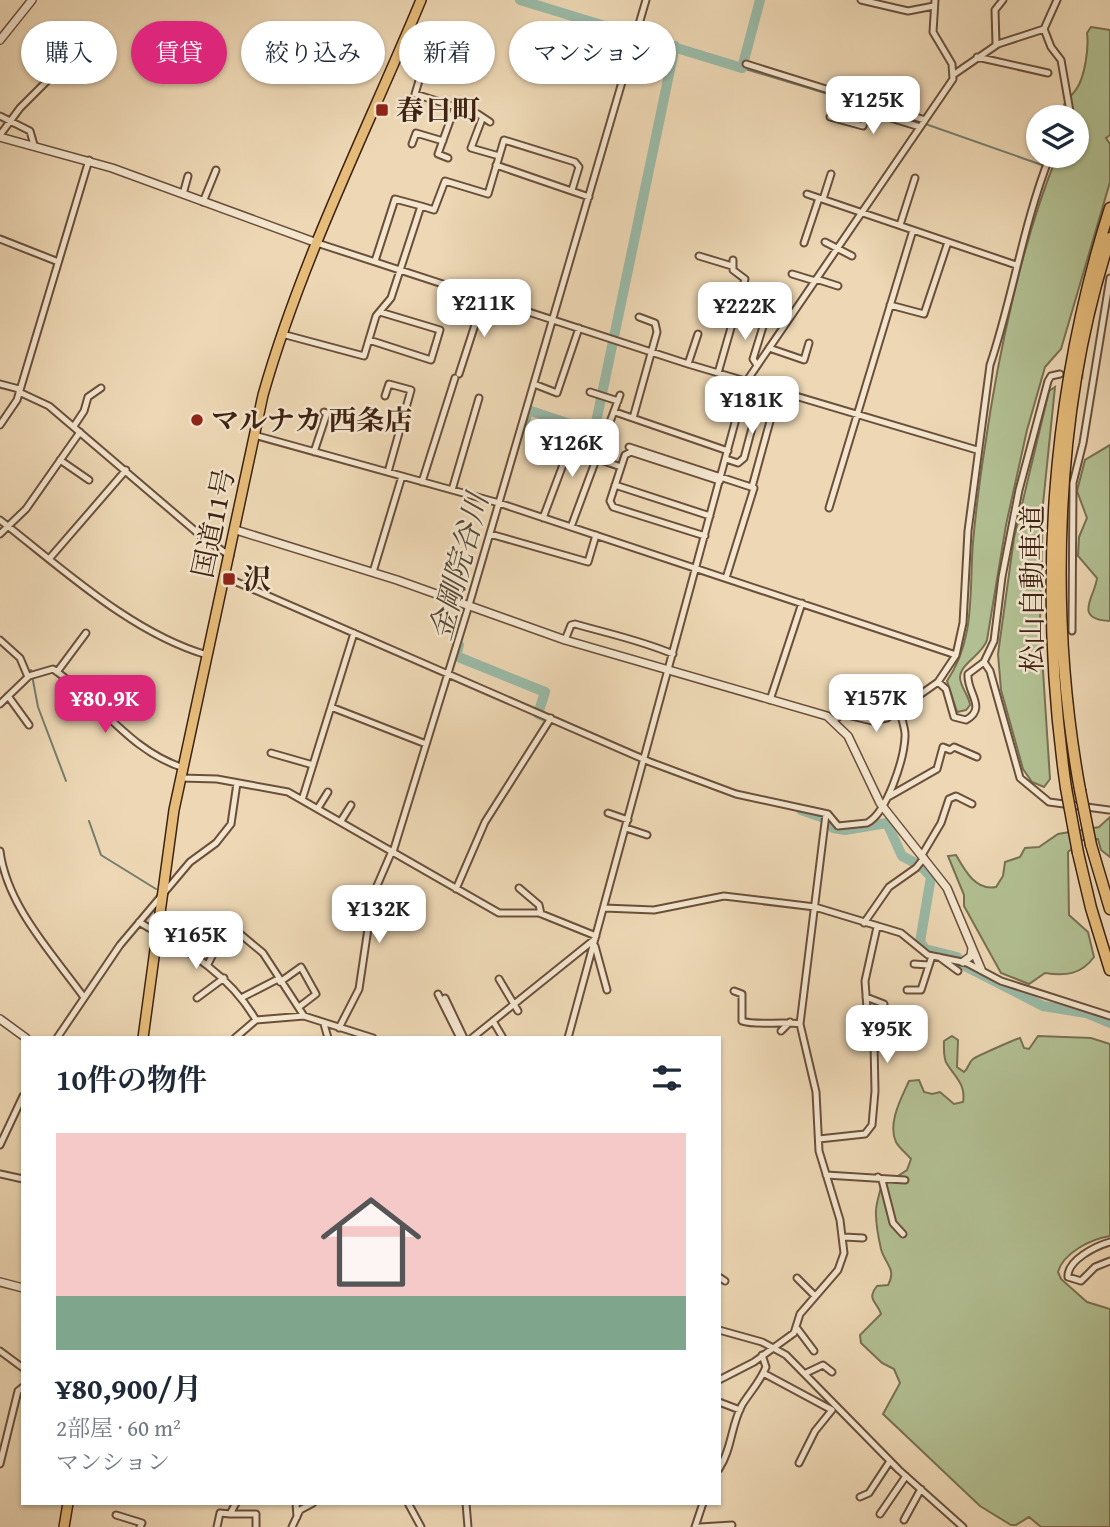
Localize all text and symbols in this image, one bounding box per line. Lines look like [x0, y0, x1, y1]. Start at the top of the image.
chip: 購入 [21, 21, 117, 84]
chip: 賃貸 [131, 21, 227, 84]
chip: 絞り込み [241, 21, 385, 84]
chip: 新着 [399, 21, 495, 84]
chip: マンション [509, 21, 676, 84]
pin: ¥125K [824, 76, 922, 136]
text: ¥125K [842, 82, 904, 115]
place label: 春日町 [396, 89, 480, 130]
marker: 春日町 [374, 102, 390, 118]
map controls [1026, 105, 1089, 168]
button: layers [1026, 105, 1089, 168]
pin: ¥211K [435, 280, 533, 339]
pin: ¥222K [696, 282, 794, 342]
text: ¥211K [453, 285, 515, 318]
text: ¥222K [714, 288, 776, 321]
pin: ¥181K [703, 376, 801, 436]
text: ¥181K [721, 382, 783, 415]
place label: マルナカ 西条店 [211, 399, 413, 440]
marker: マルナカ 西条店 [189, 412, 205, 428]
pin: ¥126K [523, 420, 621, 479]
text: ¥126K [541, 425, 603, 458]
street label: 国道11号 [181, 464, 244, 581]
water label: 金剛院谷川 [417, 486, 499, 645]
street label: 松山自動車道 [1011, 505, 1052, 673]
place label: 沢 [243, 558, 271, 599]
marker: 沢 [221, 571, 237, 587]
pin: ¥157K [827, 674, 925, 734]
pin: ¥80.9K [48, 676, 162, 735]
text: ¥157K [845, 680, 907, 713]
text: ¥80.9K [71, 681, 139, 714]
pin: ¥132K [330, 886, 428, 945]
text: ¥132K [348, 891, 410, 924]
pin: ¥165K [147, 912, 245, 971]
text: ¥165K [165, 917, 227, 950]
pin: ¥95K [846, 1006, 928, 1065]
text: ¥95K [862, 1011, 912, 1044]
text: 10件の物件 [56, 1057, 207, 1101]
icon: filters [648, 1059, 686, 1097]
icon: home [308, 1179, 434, 1305]
text: ¥80,900/月 [56, 1366, 202, 1410]
text: 2部屋 · 60 m² [56, 1411, 181, 1444]
text: マンション [56, 1445, 170, 1478]

